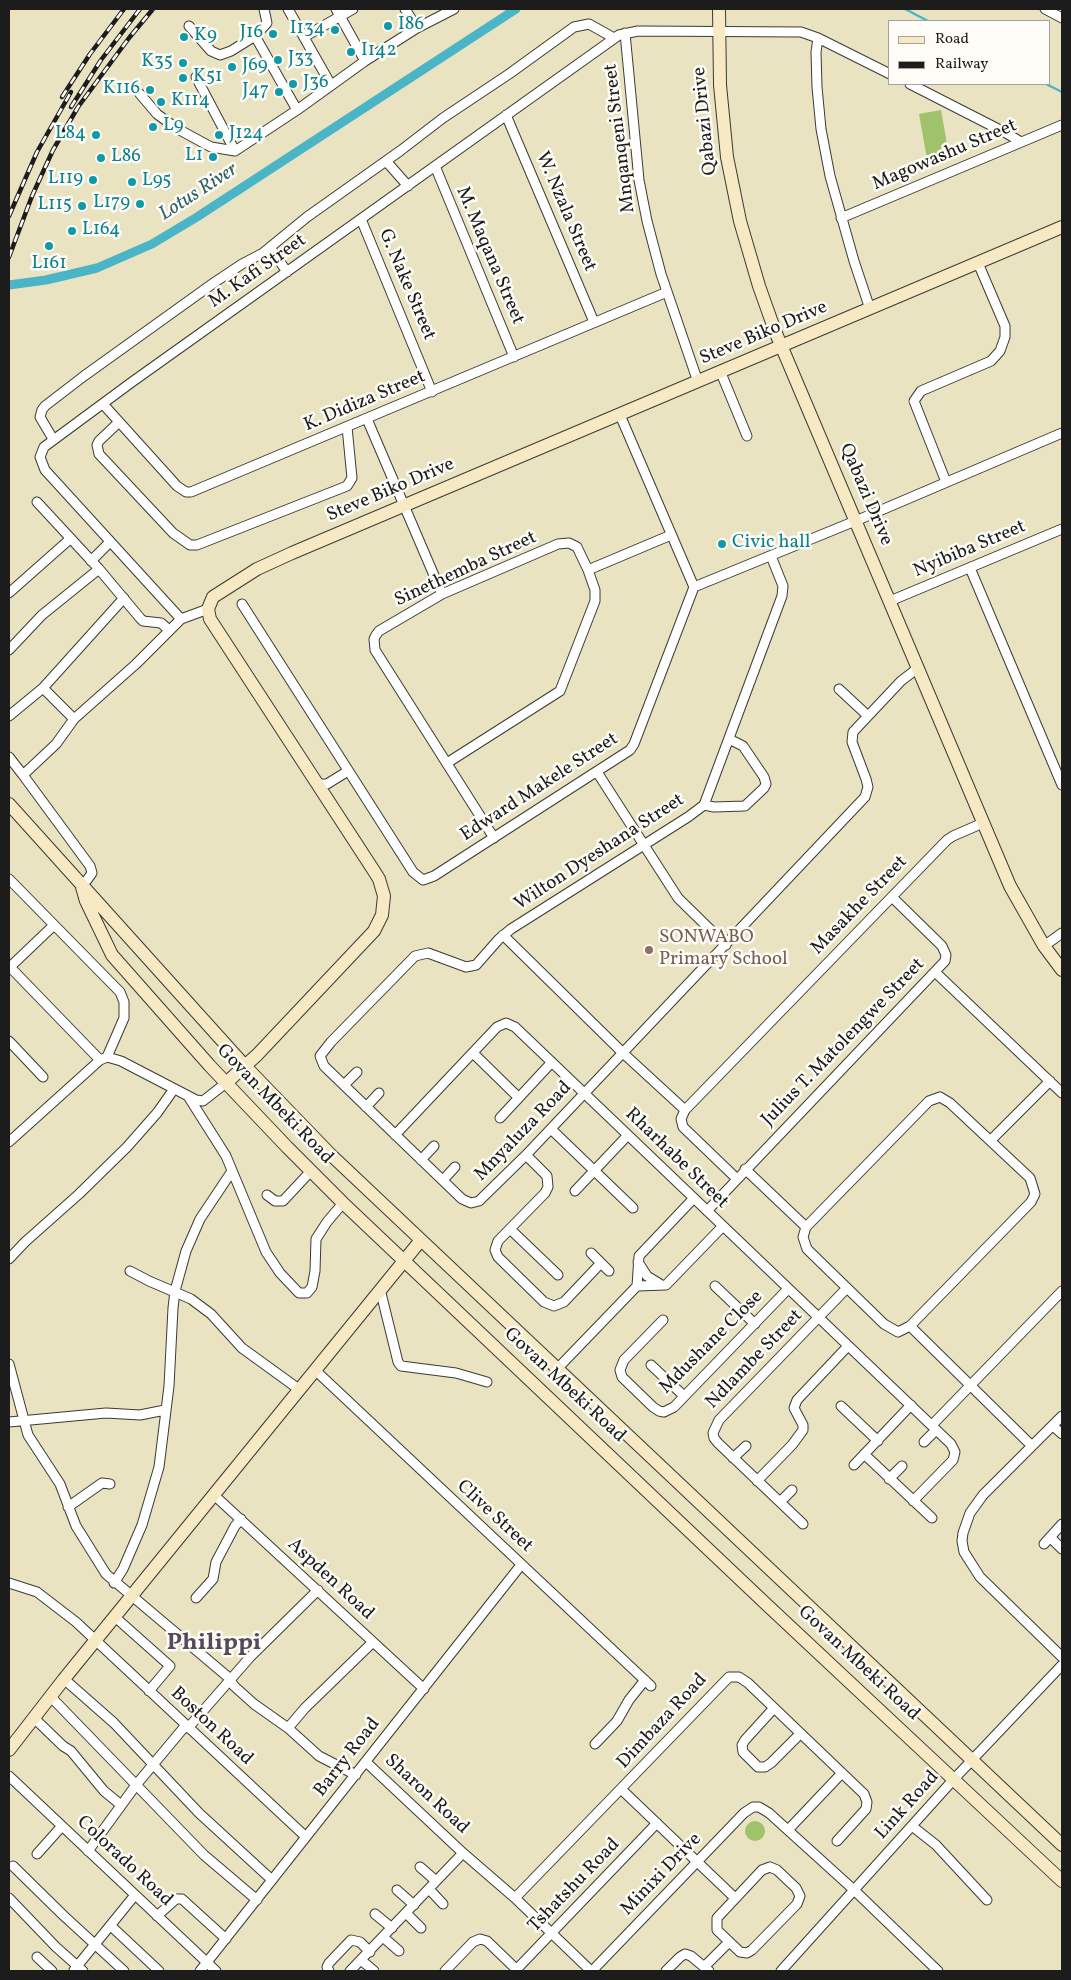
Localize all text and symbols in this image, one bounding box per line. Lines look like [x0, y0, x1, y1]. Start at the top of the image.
place label: I86 [398, 15, 424, 37]
place label: I134 [290, 19, 325, 41]
marker: I86 [382, 20, 394, 32]
legend [888, 20, 1051, 85]
place label: J16 [240, 23, 263, 45]
marker: I134 [329, 24, 341, 36]
place label: K9 [194, 26, 217, 48]
marker: J16 [267, 28, 279, 40]
text: Road [935, 29, 969, 50]
marker: K9 [178, 31, 190, 43]
place label: I142 [361, 41, 397, 63]
marker: I142 [345, 46, 357, 58]
place label: J33 [288, 49, 314, 71]
place label: K35 [141, 52, 173, 74]
marker: J33 [272, 54, 284, 66]
text: Railway [935, 54, 988, 75]
place label: J69 [242, 56, 268, 78]
marker: K35 [177, 57, 189, 69]
marker: J69 [226, 61, 238, 73]
street label: Mnqanqeni Street [601, 62, 641, 214]
street label: Qabazi Drive [689, 66, 723, 176]
place label: K51 [193, 67, 222, 89]
marker: K51 [177, 72, 189, 84]
place label: J36 [303, 73, 329, 95]
marker: J36 [287, 78, 299, 90]
place label: K116 [103, 79, 140, 101]
place label: J47 [242, 81, 269, 103]
marker: K116 [144, 84, 156, 96]
marker: J47 [273, 86, 285, 98]
place label: K114 [171, 91, 210, 113]
marker: K114 [155, 96, 167, 108]
street label: Magowashu Street [869, 115, 1021, 197]
place label: L9 [163, 116, 184, 138]
marker: L9 [147, 121, 159, 133]
place label: L84 [55, 124, 86, 146]
place label: J124 [229, 124, 264, 146]
marker: L84 [90, 129, 102, 141]
marker: J124 [213, 129, 225, 141]
place label: L1 [185, 146, 203, 168]
place label: L86 [111, 147, 141, 169]
street label: W. Nzala Street [530, 149, 600, 275]
marker: L1 [207, 151, 219, 163]
marker: L86 [95, 152, 107, 164]
water label: Lotus River [155, 159, 243, 227]
place label: L119 [48, 169, 83, 191]
place label: L95 [142, 171, 171, 193]
marker: L119 [87, 174, 99, 186]
marker: L95 [126, 176, 138, 188]
street label: M. Maqana Street [450, 184, 528, 328]
place label: L179 [93, 193, 130, 215]
place label: L115 [37, 195, 72, 217]
marker: L179 [134, 198, 146, 210]
marker: L115 [76, 200, 88, 212]
place label: L164 [82, 220, 120, 242]
marker: L164 [66, 225, 78, 237]
street label: G. Nake Street [372, 226, 440, 344]
street label: M. Kafi Street [205, 230, 311, 314]
marker: L161 [43, 240, 55, 252]
place label: L161 [32, 254, 66, 276]
street label: Steve Biko Drive [697, 297, 831, 371]
street label: K. Didiza Street [301, 366, 429, 438]
street label: Qabazi Drive [833, 441, 897, 549]
street label: Steve Biko Drive [324, 454, 458, 528]
street label: Nyibiba Street [910, 516, 1030, 584]
street label: Sinethemba Street [391, 527, 541, 613]
place label: Civic hall [732, 533, 810, 555]
marker: Civic hall [716, 538, 728, 550]
street label: Edward Makele Street [457, 729, 623, 847]
street label: Wilton Dyeshana Street [511, 790, 689, 916]
street label: Masakhe Street [807, 852, 913, 960]
place label: SONWABO Primary School [659, 928, 788, 972]
marker: SONWABO Primary School [643, 944, 655, 956]
street label: Julius T. Matolengwe Street [758, 954, 930, 1132]
street label: Govan Mbeki Road [211, 1040, 337, 1170]
street label: Mnyaluza Road [471, 1077, 577, 1187]
street label: Rharhabe Street [619, 1104, 733, 1214]
street label: Mdushane Close [655, 1286, 769, 1400]
street label: Ndlambe Street [702, 1305, 808, 1415]
street label: Govan Mbeki Road [498, 1324, 630, 1448]
street label: Clive Street [451, 1476, 537, 1558]
street label: Aspden Road [282, 1534, 378, 1626]
street label: Govan Mbeki Road [792, 1602, 924, 1726]
district label: Philippi [167, 1631, 261, 1659]
street label: Dimbaza Road [613, 1670, 713, 1774]
street label: Boston Road [165, 1683, 257, 1771]
street label: Barry Road [310, 1714, 386, 1802]
street label: Sharon Road [379, 1750, 473, 1840]
street label: Link Road [871, 1767, 945, 1845]
street label: Colorado Road [71, 1812, 177, 1912]
street label: Minixi Drive [617, 1829, 707, 1921]
street label: Tshatshu Road [524, 1834, 626, 1938]

